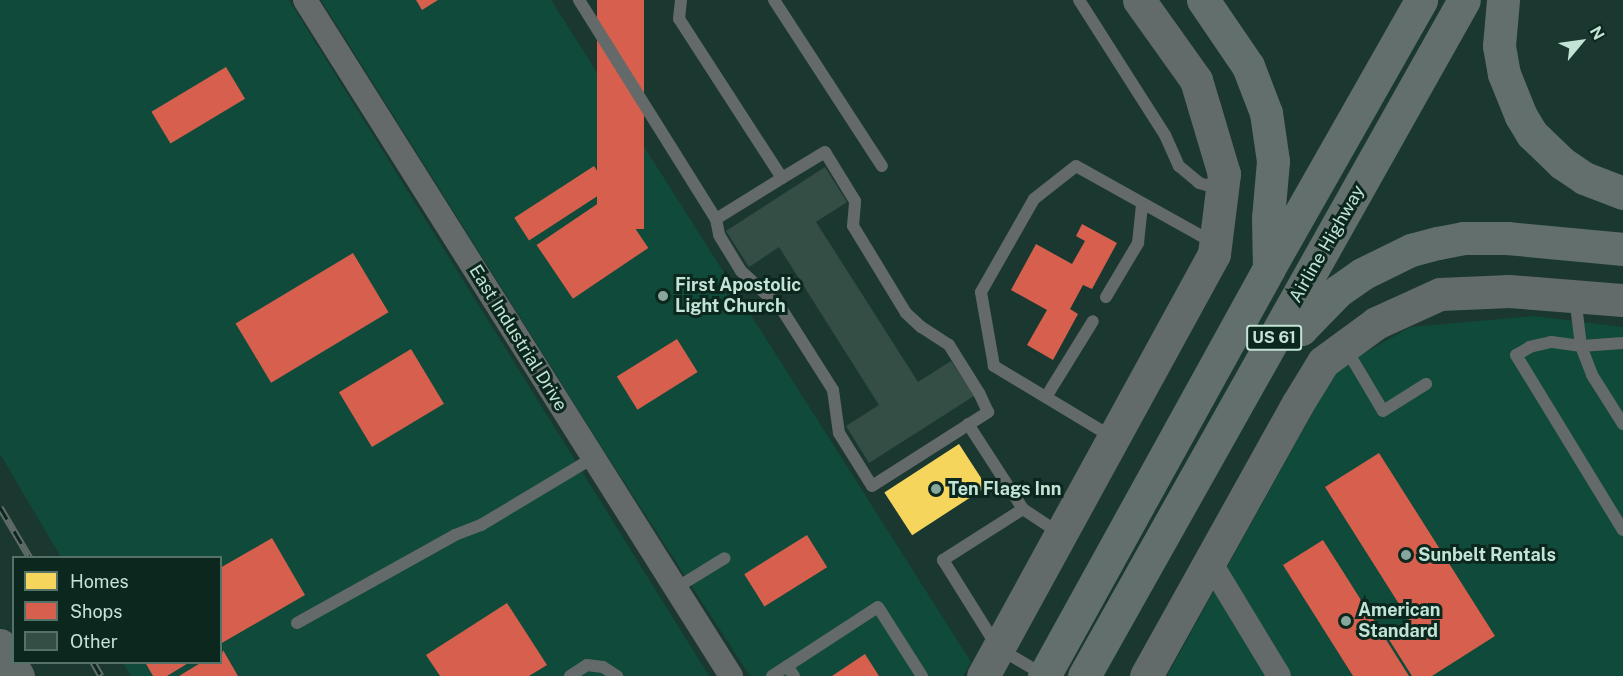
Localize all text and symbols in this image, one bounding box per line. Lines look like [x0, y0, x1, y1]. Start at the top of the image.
north arrow [1551, 12, 1611, 72]
text: N [1586, 23, 1609, 43]
street label: Airline Highway [1285, 181, 1369, 307]
street label: East Industrial Drive [464, 261, 572, 415]
place label: First Apostolic Light Church [675, 275, 801, 318]
marker: First Apostolic Light Church [656, 289, 670, 303]
road number: US 61 [1246, 325, 1302, 351]
place label: Ten Flags Inn [948, 478, 1061, 500]
marker: Ten Flags Inn [929, 482, 943, 496]
place label: Sunbelt Rentals [1418, 544, 1556, 566]
marker: Sunbelt Rentals [1399, 548, 1413, 562]
legend [12, 556, 222, 664]
text: Homes [70, 571, 129, 592]
place label: American Standard [1358, 600, 1440, 642]
text: Shops [70, 601, 122, 622]
marker: American Standard [1339, 614, 1353, 628]
text: Other [70, 631, 118, 652]

